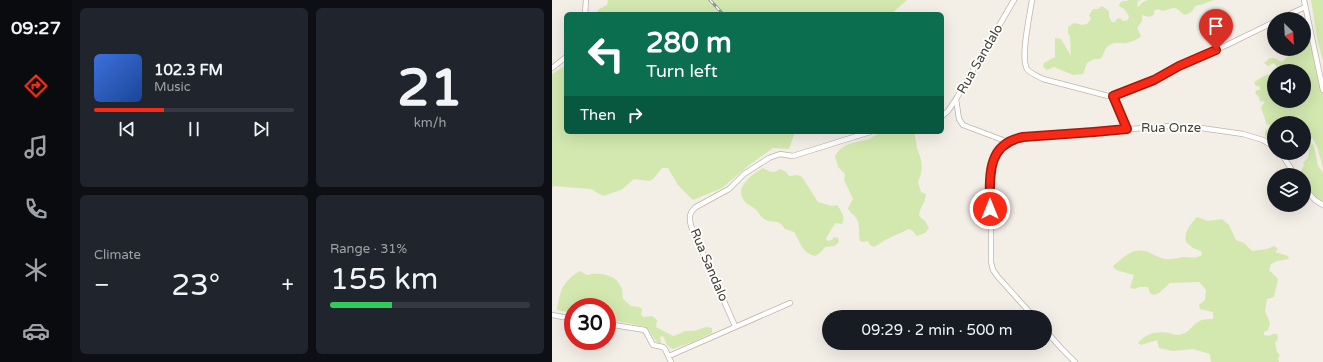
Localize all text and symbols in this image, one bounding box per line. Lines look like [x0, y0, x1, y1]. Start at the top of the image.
pin [1199, 9, 1233, 50]
north arrow [1267, 12, 1311, 56]
map controls [1267, 12, 1311, 212]
icon: arrive [1205, 15, 1227, 37]
text: 09:27 [11, 17, 61, 39]
street label: Rua Sandalo [954, 21, 1006, 97]
text: 280 m [646, 26, 732, 60]
icon: left [580, 28, 632, 80]
text: 21 [397, 57, 463, 120]
text: Turn left [646, 60, 718, 82]
text: 102.3 FM [154, 61, 223, 79]
button: sound [1267, 64, 1311, 108]
icon: directions [22, 72, 50, 100]
text: Music [154, 79, 191, 95]
icon: right [624, 104, 646, 126]
text: Then [580, 106, 616, 124]
text: km/h [414, 115, 446, 131]
button: search [1267, 116, 1311, 160]
icon: previous [116, 118, 138, 140]
icon: pause [183, 118, 205, 140]
icon: next [250, 118, 272, 140]
street label: Rua Onze [1141, 120, 1201, 136]
icon: music [22, 133, 50, 161]
button: layers [1267, 168, 1311, 212]
position arrow [969, 188, 1011, 230]
icon: phone [22, 195, 50, 223]
street label: Rua Sandalo [686, 226, 732, 304]
text: Range · 31% [330, 241, 407, 257]
text: Climate [94, 247, 141, 263]
icon: climate [22, 256, 50, 284]
text: 155 km [330, 261, 438, 298]
text: 23° [171, 267, 220, 304]
text: − [94, 272, 110, 298]
text: + [282, 272, 294, 298]
speed limit sign: 30 [564, 298, 616, 350]
icon: car [22, 317, 50, 345]
text: 09:29 · 2 min · 500 m [862, 321, 1012, 339]

